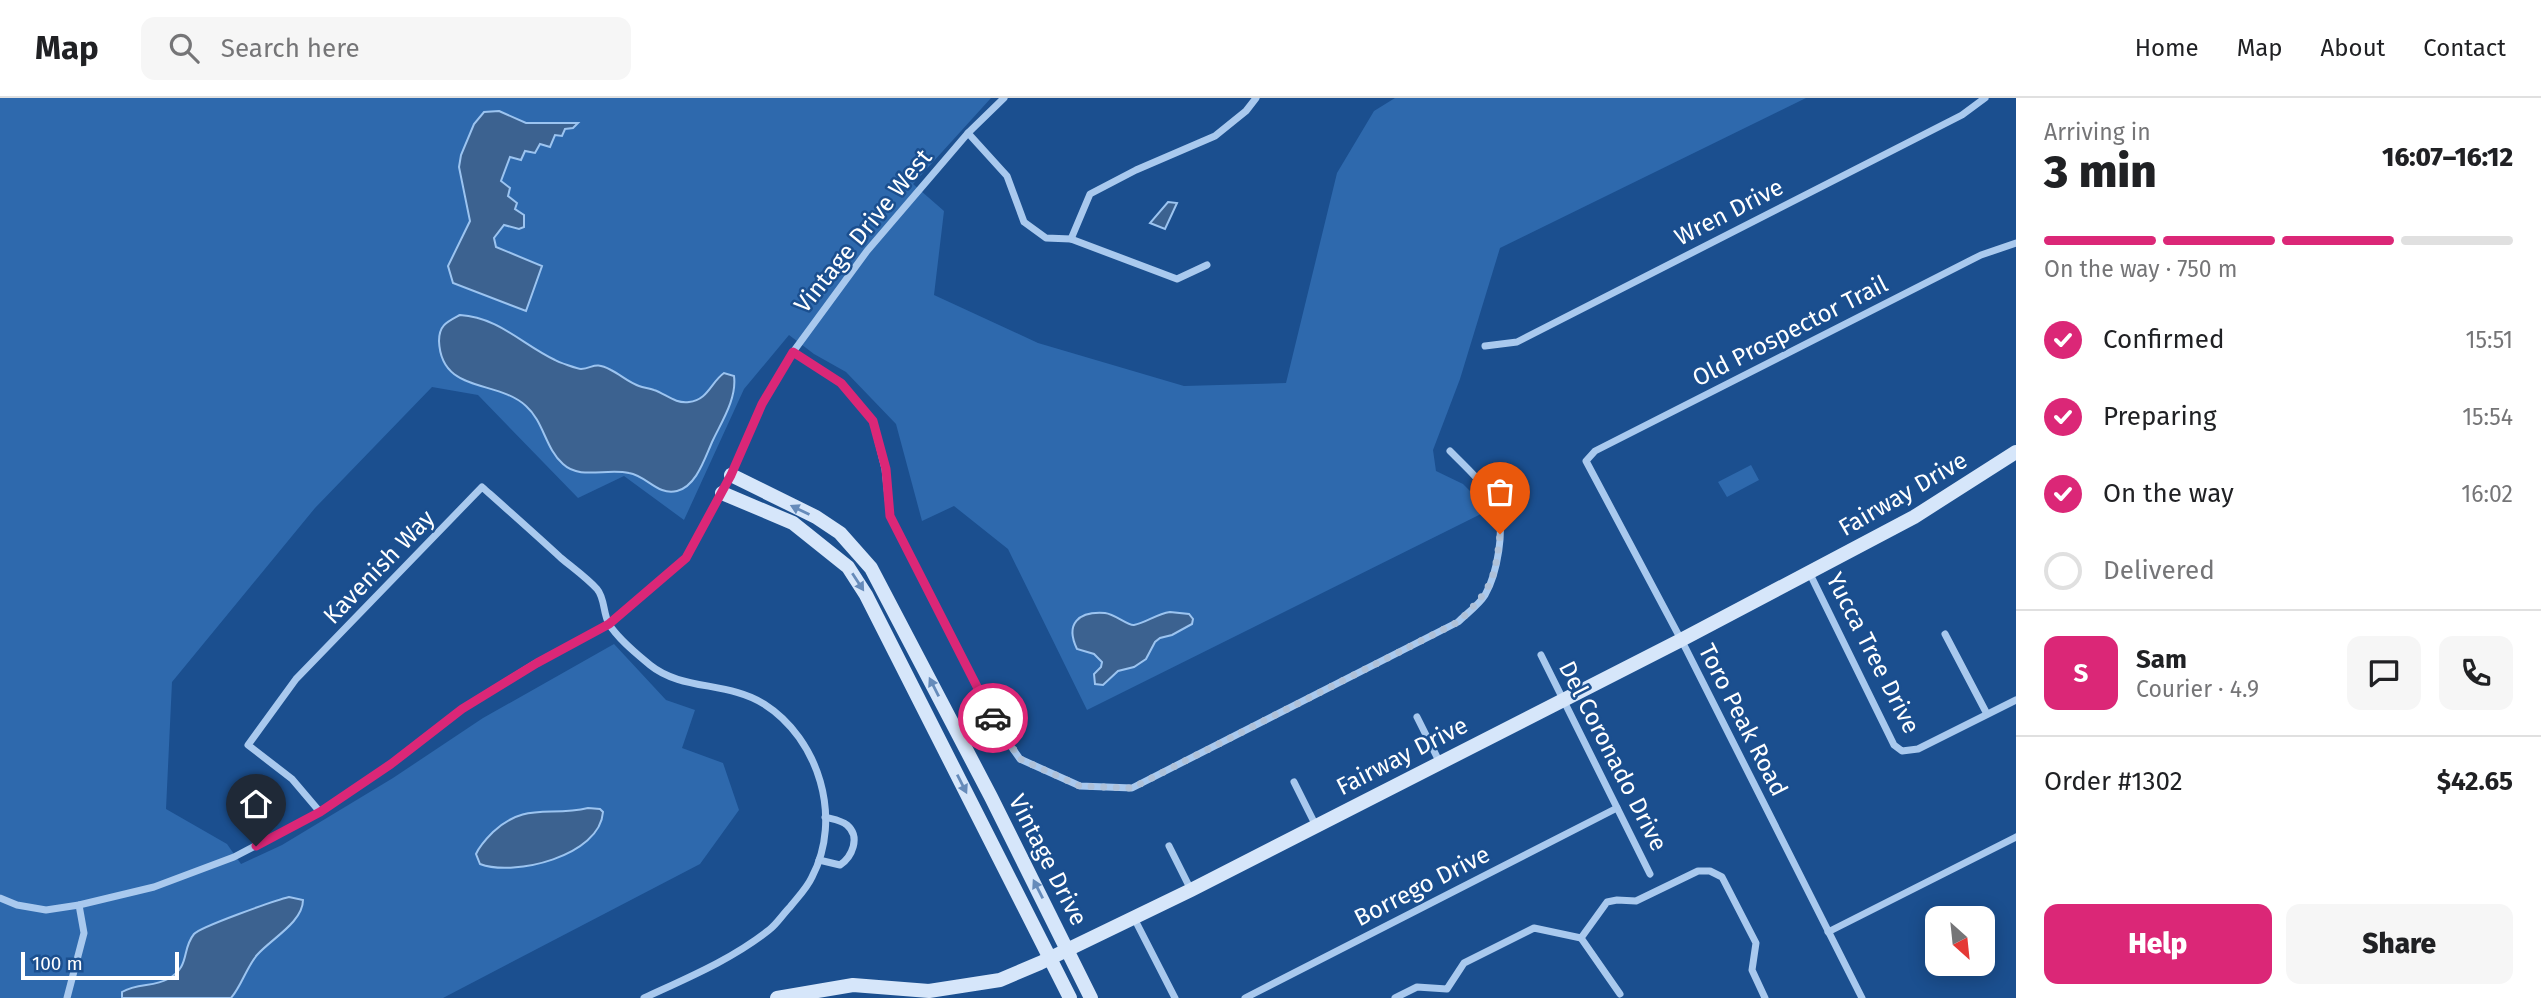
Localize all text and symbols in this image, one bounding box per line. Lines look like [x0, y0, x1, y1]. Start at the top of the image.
search box [141, 17, 631, 80]
text: Map [35, 28, 99, 68]
icon: search [165, 29, 203, 67]
text: Search here [221, 33, 360, 64]
text: Home [2135, 34, 2199, 62]
text: Map [2237, 34, 2283, 62]
text: About [2321, 34, 2385, 62]
text: Contact [2423, 34, 2506, 62]
text: Arriving in [2044, 118, 2151, 146]
text: 16:07–16:12 [2382, 142, 2513, 173]
street label: Vintage Drive West [788, 143, 938, 318]
text: 3 min [2044, 144, 2157, 199]
street label: Wren Drive [1670, 173, 1788, 251]
text: On the way · 750 m [2044, 255, 2237, 283]
street label: Old Prospector Trail [1688, 270, 1892, 392]
icon: check [2044, 321, 2082, 359]
text: Confirmed [2103, 324, 2224, 355]
text: 15:51 [2466, 326, 2513, 354]
icon: check [2044, 398, 2082, 436]
text: Preparing [2103, 401, 2216, 432]
text: 15:54 [2462, 403, 2513, 431]
street label: Fairway Drive [1834, 446, 1972, 542]
pin [1470, 462, 1530, 534]
icon: bag [1481, 473, 1519, 511]
icon: check [2044, 475, 2082, 513]
text: On the way [2103, 478, 2234, 509]
text: 16:02 [2461, 480, 2513, 508]
street label: Kavenish Way [318, 504, 440, 630]
one-way arrow [790, 504, 810, 515]
text: Delivered [2103, 555, 2215, 586]
street label: Yucca Tree Drive [1820, 568, 1926, 738]
one-way arrow [851, 573, 865, 591]
button: chat [2347, 636, 2421, 710]
button: phone [2439, 636, 2513, 710]
street label: Toro Peak Road [1693, 639, 1793, 801]
text: Sam [2136, 644, 2187, 675]
street label: Del Coronado Drive [1553, 656, 1673, 856]
text: S [2074, 658, 2088, 689]
text: Courier · 4.9 [2136, 675, 2259, 703]
one-way arrow [929, 676, 941, 696]
courier [958, 683, 1028, 753]
icon: car [974, 699, 1012, 737]
street label: Fairway Drive [1332, 711, 1472, 801]
text: Order #1302 [2044, 766, 2183, 797]
text: $42.65 [2437, 766, 2513, 797]
pin [226, 774, 286, 846]
one-way arrow [956, 774, 967, 794]
icon: home [237, 785, 275, 823]
street label: Vintage Drive [1003, 790, 1093, 930]
street label: Borrego Drive [1350, 840, 1494, 932]
one-way arrow [1032, 879, 1043, 899]
button: Help [2044, 904, 2272, 984]
button: Share [2286, 904, 2513, 984]
north arrow [1925, 906, 1995, 976]
map controls [1925, 906, 1995, 976]
scale bar [21, 949, 178, 981]
text: 100 m [32, 952, 83, 975]

